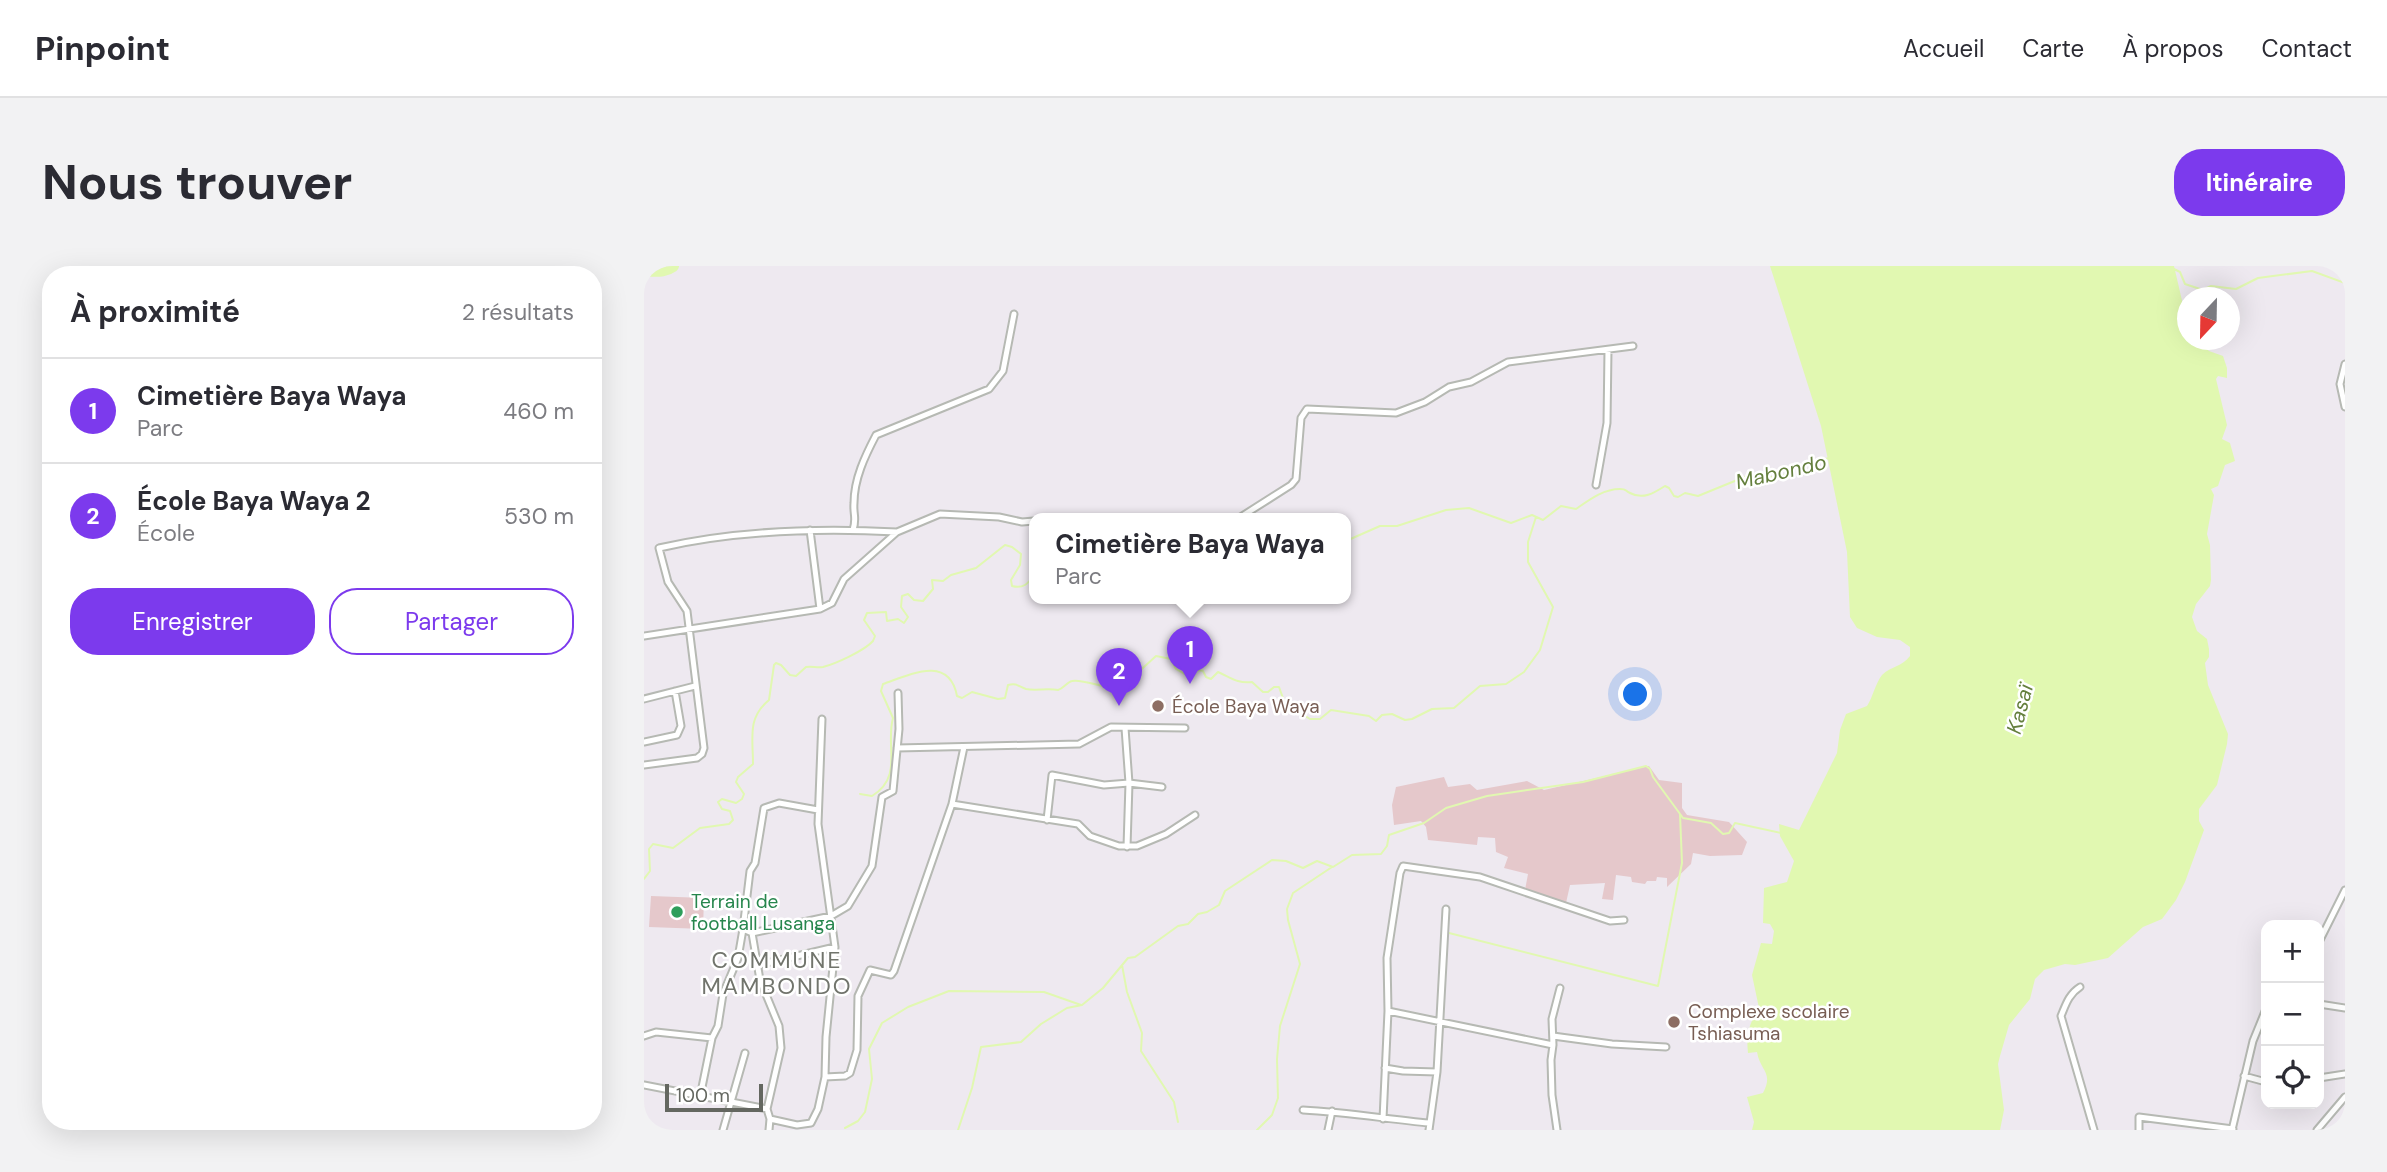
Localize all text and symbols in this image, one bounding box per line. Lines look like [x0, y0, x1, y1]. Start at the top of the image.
text: Pinpoint [35, 27, 170, 70]
text: Accueil [1903, 33, 1984, 64]
text: Carte [2022, 33, 2084, 64]
text: À propos [2122, 33, 2224, 64]
text: Contact [2262, 33, 2352, 64]
button: Itinéraire [2174, 149, 2345, 216]
text: Nous trouver [42, 150, 352, 214]
north arrow [2177, 287, 2240, 350]
text: À proximité [70, 292, 240, 331]
text: 2 résultats [462, 297, 574, 327]
text: Cimetière Baya Waya [137, 379, 406, 413]
text: 1 [89, 396, 97, 426]
text: 460 m [503, 396, 574, 426]
text: Parc [137, 413, 184, 443]
water label: Mabondo [1733, 448, 1829, 496]
text: École Baya Waya 2 [137, 484, 371, 518]
text: 2 [86, 501, 100, 531]
text: 530 m [504, 501, 574, 531]
popup [1029, 513, 1351, 604]
text: École [137, 518, 195, 548]
text: Cimetière Baya Waya [1055, 527, 1325, 561]
text: Parc [1055, 561, 1102, 591]
button: Enregistrer [70, 588, 315, 655]
button: Partager [329, 588, 574, 655]
pin: 1 [1167, 626, 1213, 684]
pin: 2 [1096, 648, 1142, 706]
your location [1618, 677, 1652, 711]
water label: Kasaï [2000, 679, 2041, 737]
place label: École Baya Waya [1172, 694, 1320, 719]
marker: École Baya Waya [1150, 698, 1166, 714]
place label: Terrain de football Lusanga [691, 889, 835, 936]
marker: Terrain de football Lusanga [669, 904, 685, 920]
map controls [2261, 920, 2324, 1109]
button: + [2261, 920, 2324, 983]
district label: COMMUNE MAMBONDO [701, 945, 853, 1001]
button: − [2261, 983, 2324, 1046]
place label: Complexe scolaire Tshiasuma [1688, 999, 1849, 1046]
marker: Complexe scolaire Tshiasuma [1666, 1014, 1682, 1030]
button: locate [2261, 1046, 2324, 1109]
scale bar [665, 1081, 763, 1113]
text: 100 m [676, 1083, 730, 1108]

